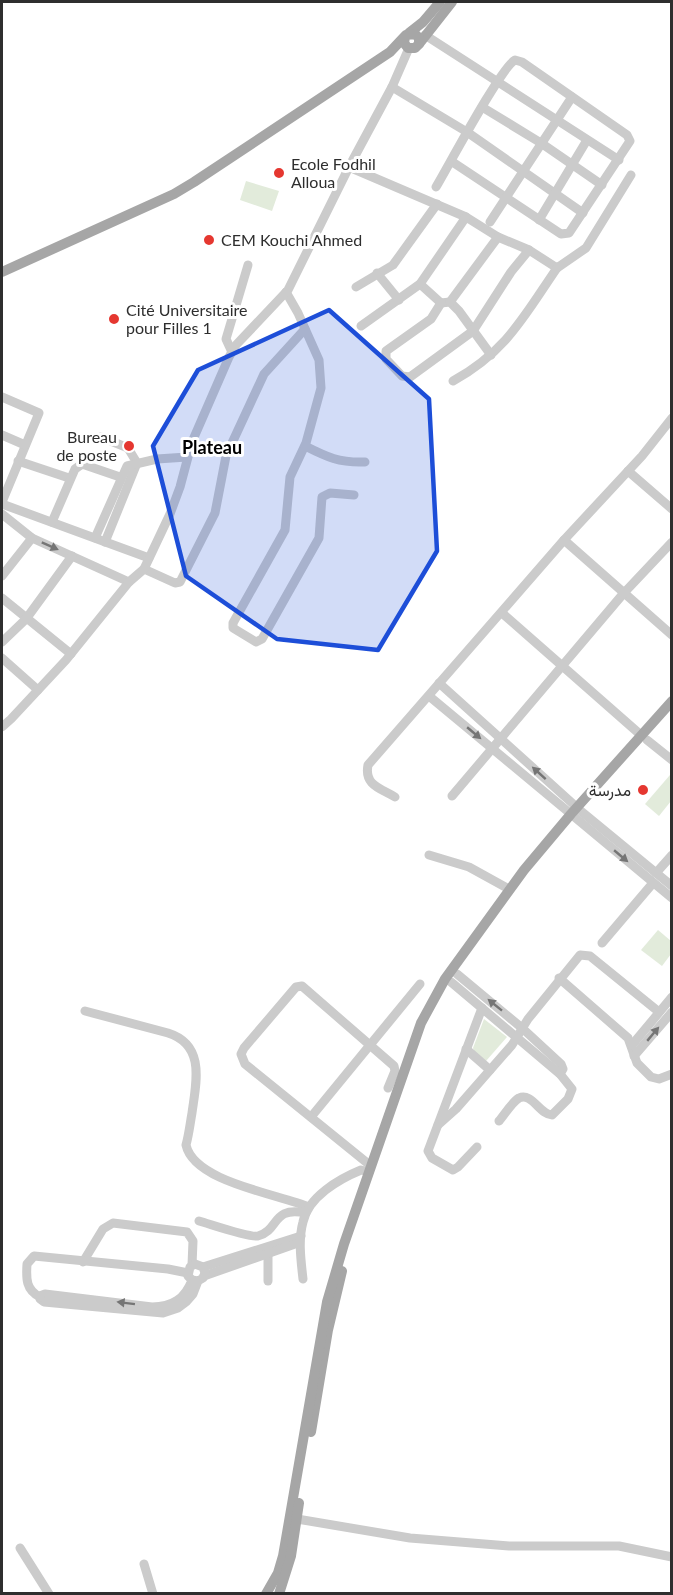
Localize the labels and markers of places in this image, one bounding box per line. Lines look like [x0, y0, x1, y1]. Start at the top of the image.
place label: Ecole Fodhil Alloua [291, 154, 376, 191]
marker: Ecole Fodhil Alloua [272, 166, 286, 180]
place label: CEM Kouchi Ahmed [221, 230, 362, 249]
marker: CEM Kouchi Ahmed [202, 233, 216, 247]
place label: Cité Universitaire pour Filles 1 [126, 300, 248, 337]
marker: Cité Universitaire pour Filles 1 [107, 312, 121, 326]
place label: Bureau de poste [56, 427, 117, 464]
marker: Bureau de poste [122, 439, 136, 453]
place label: مدرسة [589, 780, 631, 801]
marker: مدرسة [636, 783, 650, 797]

